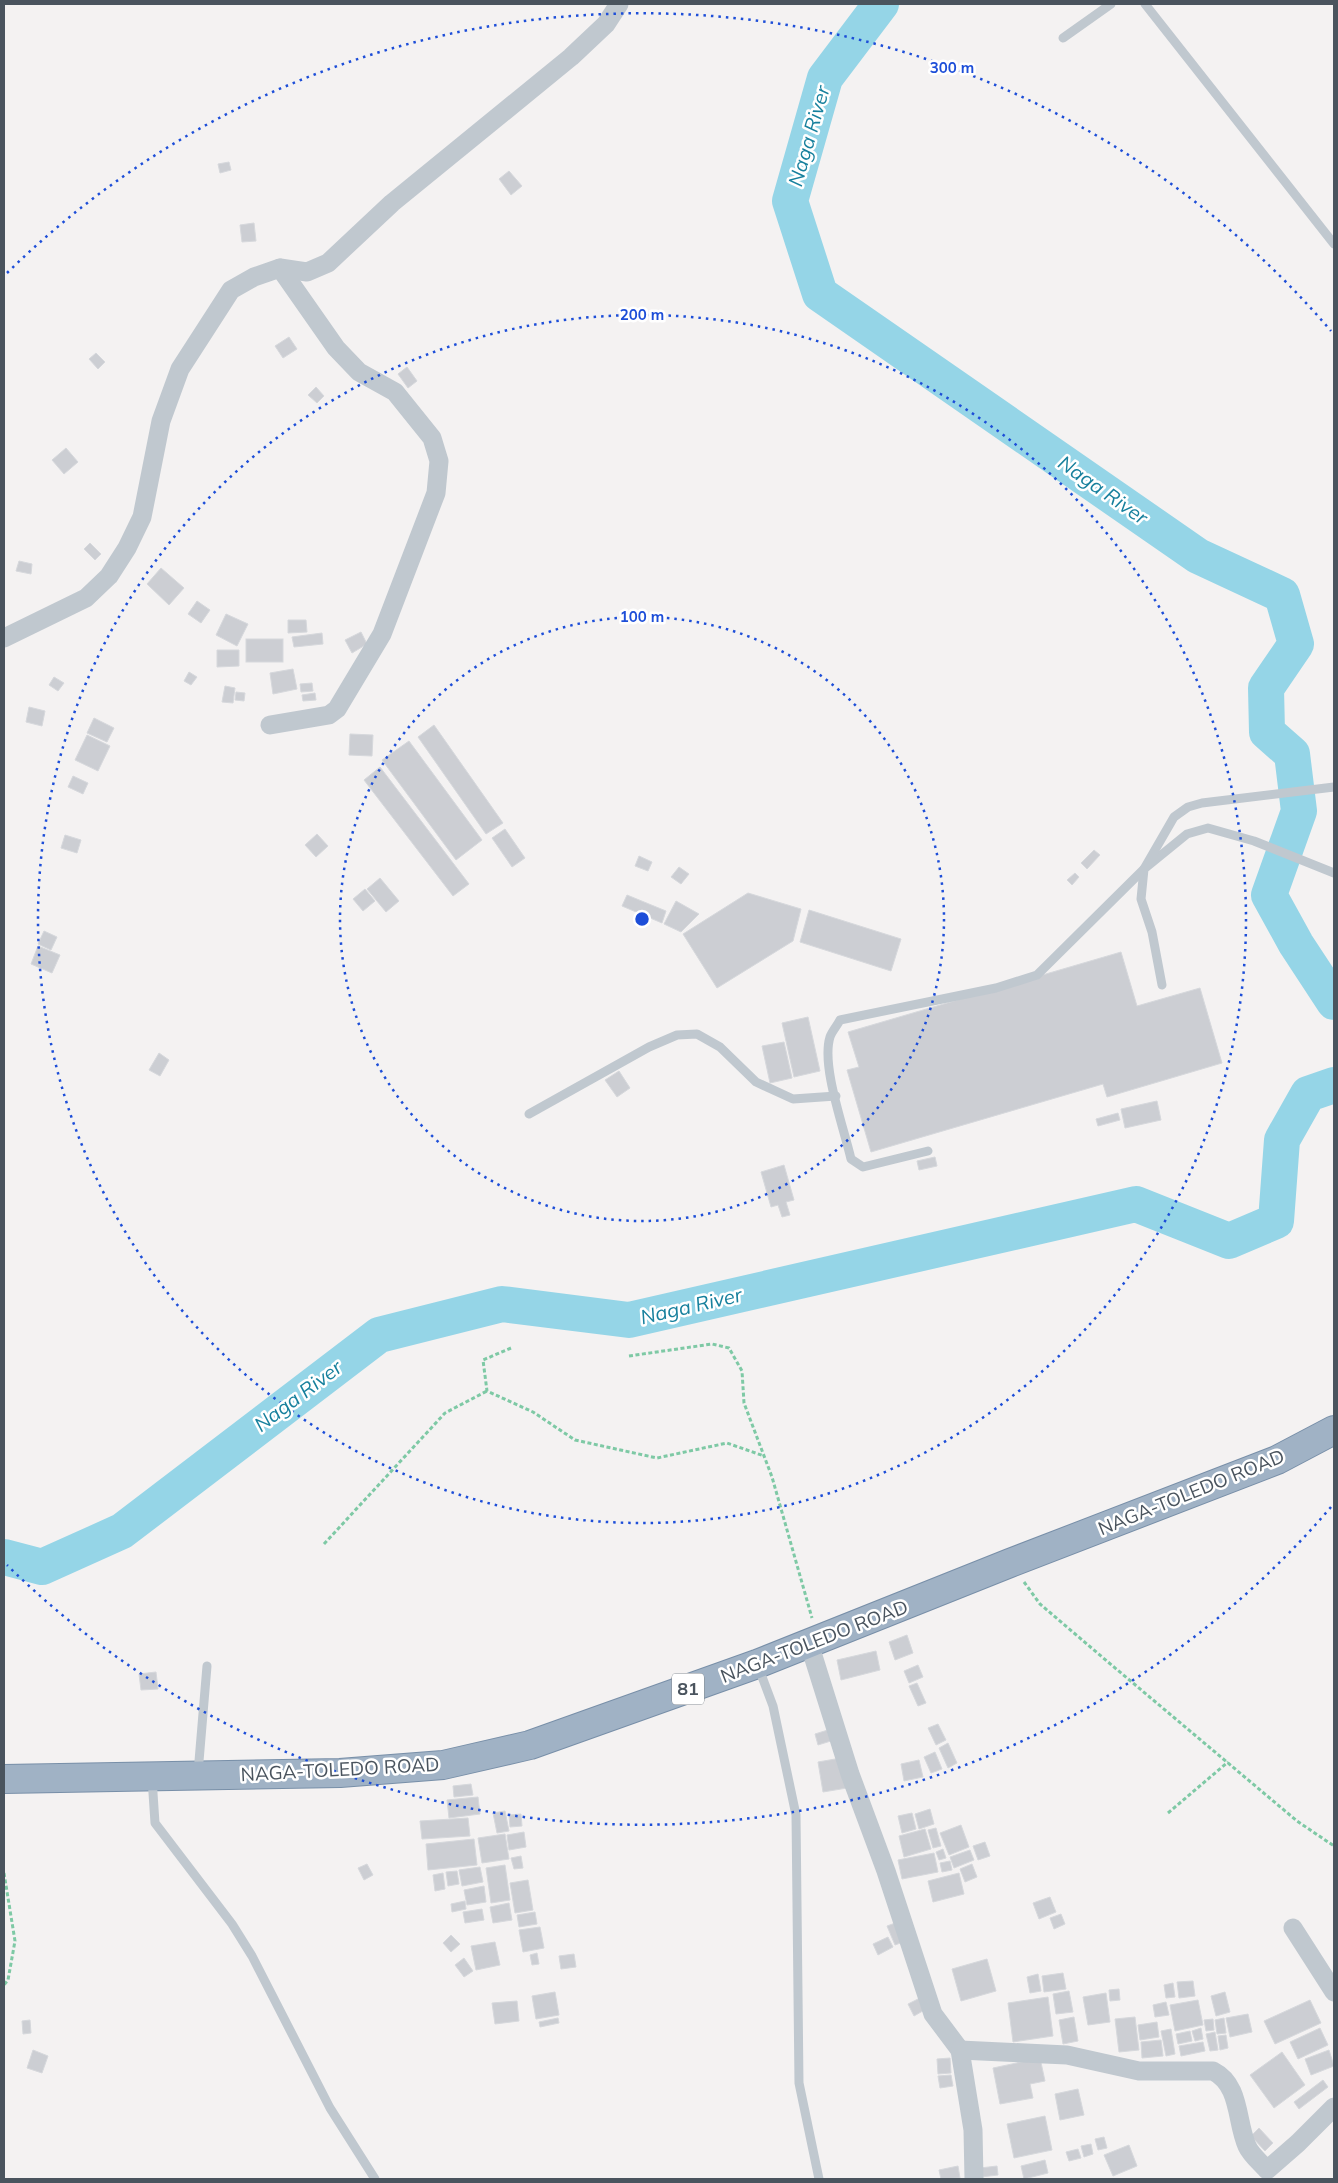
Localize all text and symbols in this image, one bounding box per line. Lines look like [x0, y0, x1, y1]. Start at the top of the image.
text: 300 m [930, 58, 974, 77]
water label: Naga River [782, 82, 835, 189]
text: 200 m [620, 305, 664, 324]
water label: Naga River [1054, 450, 1153, 530]
text: 100 m [620, 607, 664, 626]
centre of rings [633, 910, 651, 928]
water label: Naga River [638, 1282, 745, 1329]
water label: Naga River [249, 1354, 347, 1437]
street label: NAGA-TOLEDO ROAD [1094, 1444, 1288, 1540]
street label: NAGA-TOLEDO ROAD [717, 1594, 911, 1688]
road number: 81 [672, 1674, 704, 1705]
street label: NAGA-TOLEDO ROAD [240, 1752, 440, 1786]

